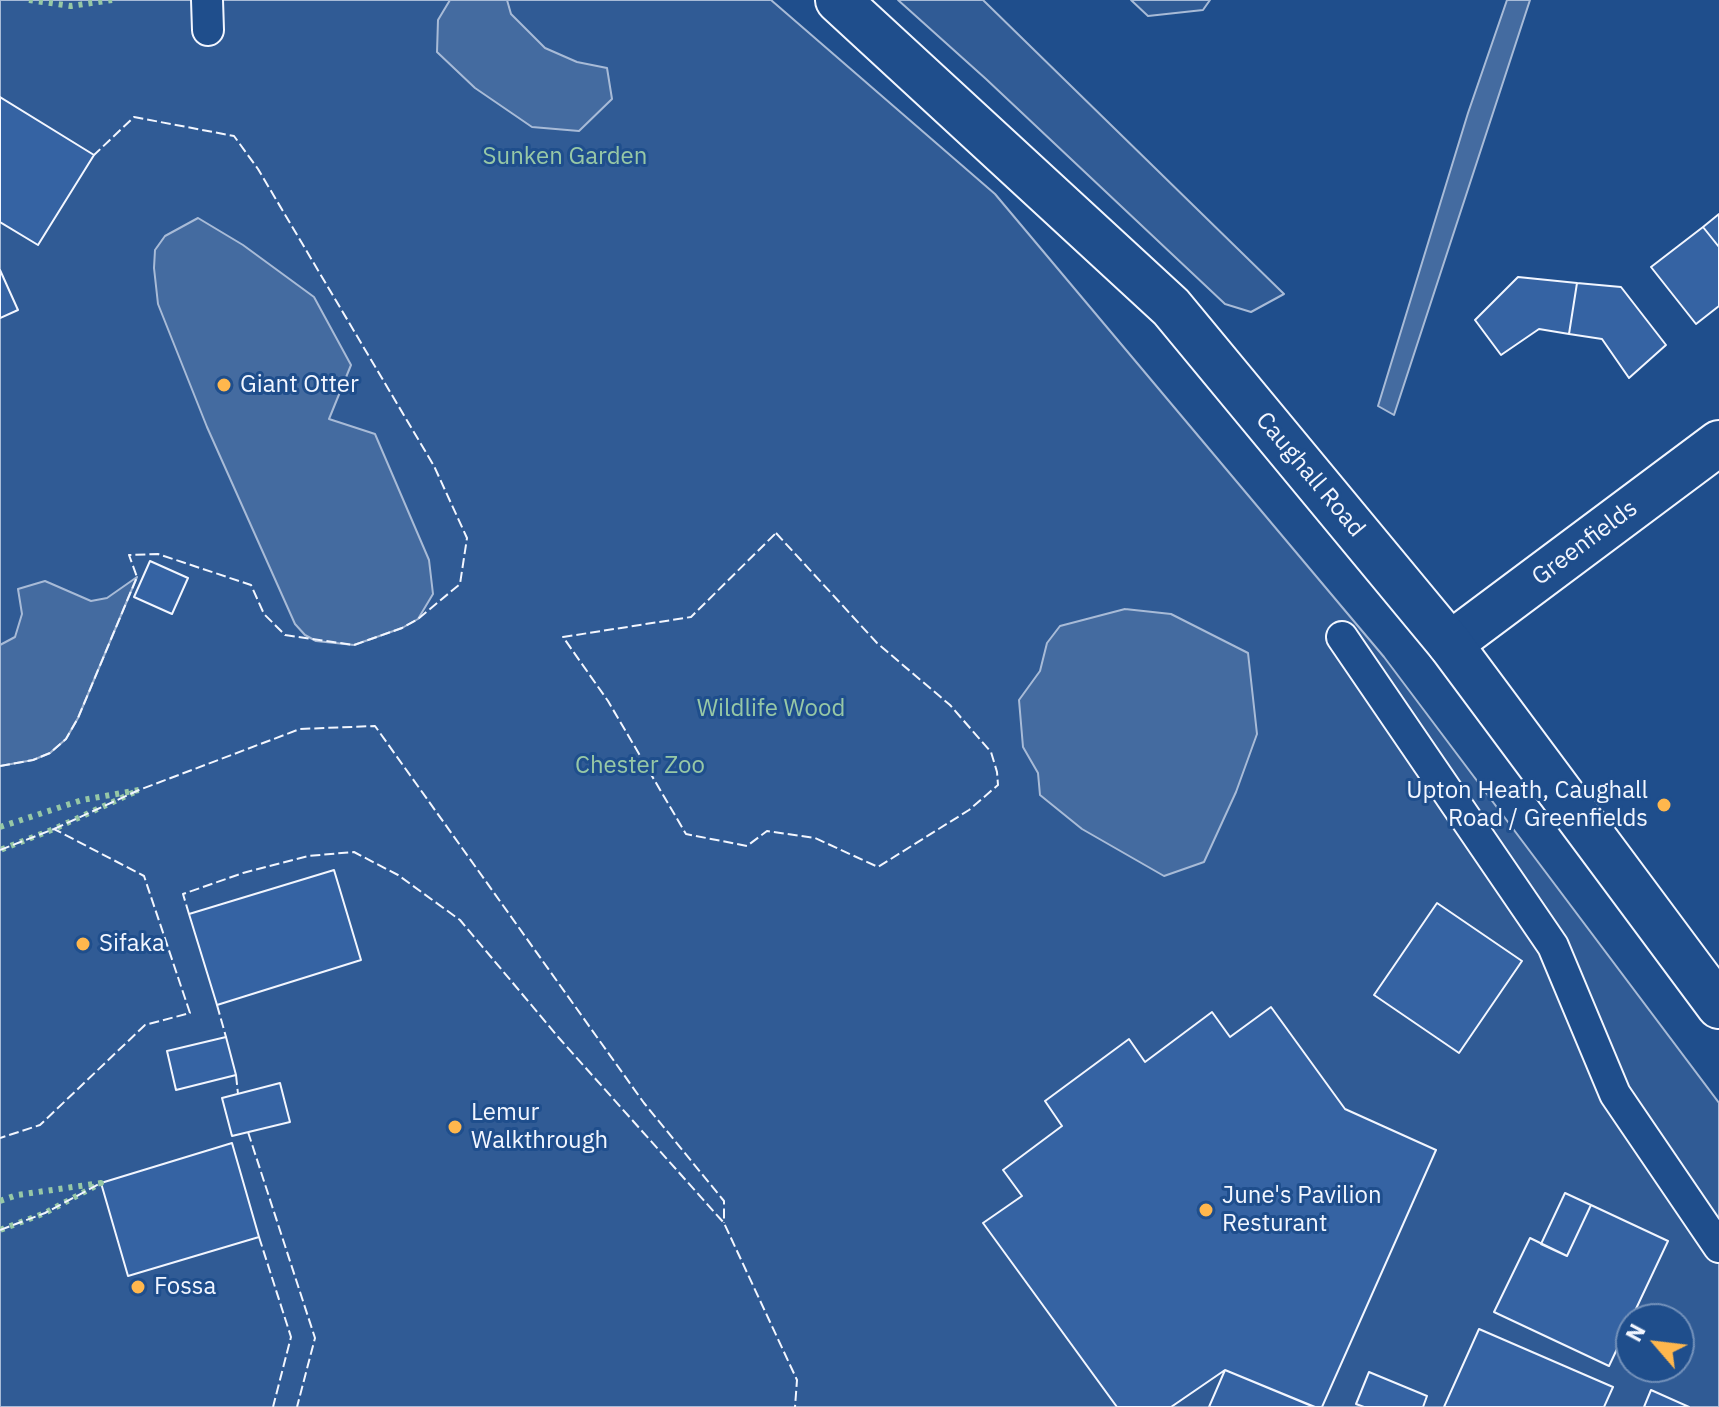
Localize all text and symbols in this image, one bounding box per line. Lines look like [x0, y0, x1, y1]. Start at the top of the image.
park label: Sunken Garden [483, 143, 647, 171]
place label: Giant Otter [240, 371, 359, 399]
marker: Giant Otter [215, 376, 233, 394]
street label: Caughall Road [1249, 407, 1371, 543]
street label: Greenfields [1527, 494, 1643, 592]
park label: Wildlife Wood [697, 695, 845, 723]
park label: Chester Zoo [575, 752, 705, 780]
place label: Upton Heath, Caughall Road / Greenfields [1406, 777, 1648, 833]
marker: Upton Heath, Caughall Road / Greenfields [1655, 796, 1673, 814]
place label: Sifaka [99, 930, 165, 958]
marker: Sifaka [74, 935, 92, 953]
place label: Lemur Walkthrough [471, 1099, 608, 1155]
marker: Lemur Walkthrough [446, 1118, 464, 1136]
place label: June's Pavilion Resturant [1222, 1182, 1382, 1238]
marker: June's Pavilion Resturant [1197, 1201, 1215, 1219]
place label: Fossa [154, 1273, 216, 1301]
marker: Fossa [129, 1278, 147, 1296]
north arrow [1615, 1303, 1695, 1383]
text: N [1619, 1319, 1652, 1346]

